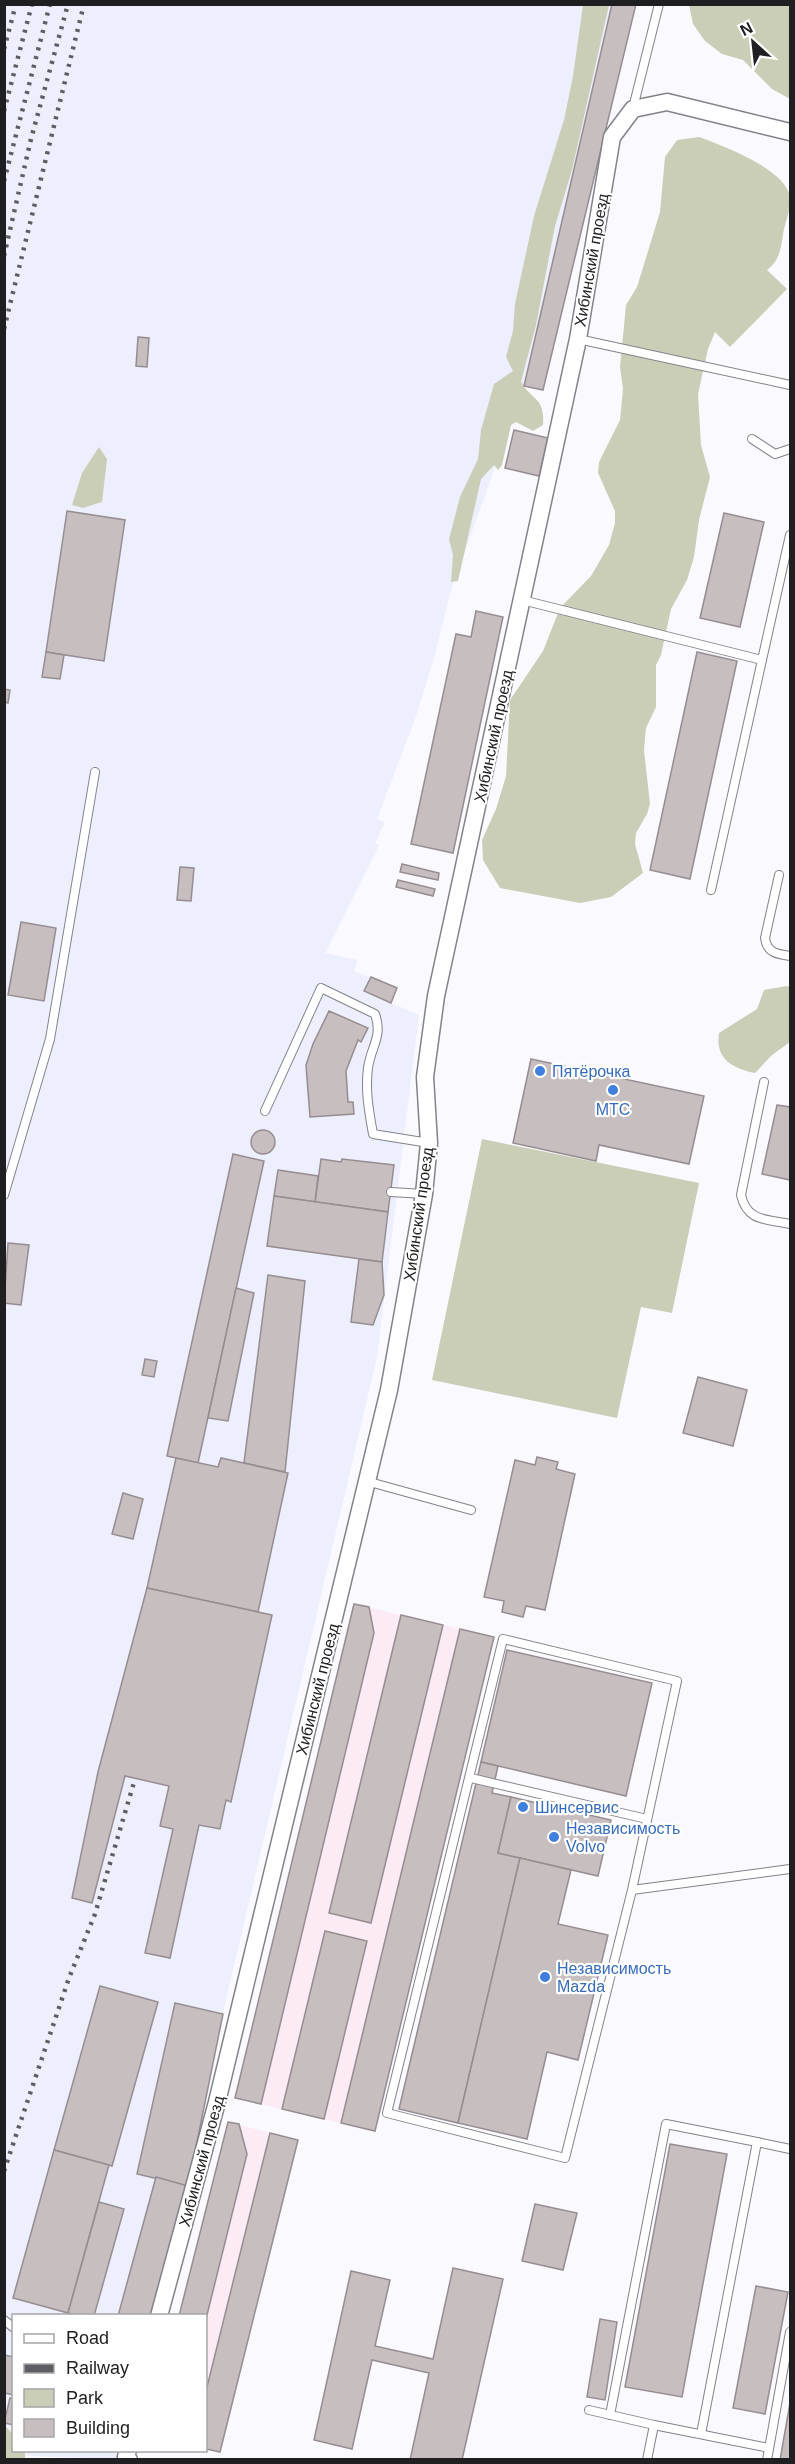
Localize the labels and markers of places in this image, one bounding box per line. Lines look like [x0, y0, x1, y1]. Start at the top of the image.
place label: Пятёрочка [552, 1063, 631, 1080]
marker: Пятёрочка [533, 1064, 547, 1078]
marker: МТС [606, 1083, 620, 1097]
place label: МТС [596, 1101, 630, 1118]
place label: Шинсервис [535, 1799, 619, 1816]
marker: Шинсервис [516, 1800, 530, 1814]
place label: Независимость Volvo [566, 1820, 680, 1855]
marker: Независимость Volvo [547, 1830, 561, 1844]
place label: Независимость Mazda [557, 1960, 671, 1995]
marker: Независимость Mazda [538, 1970, 552, 1984]

